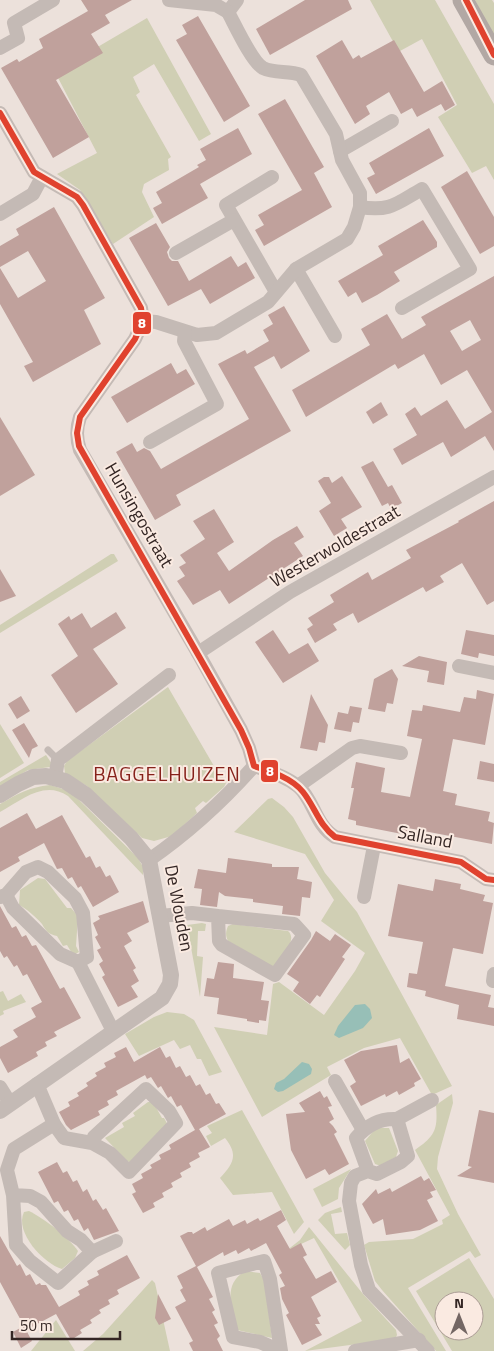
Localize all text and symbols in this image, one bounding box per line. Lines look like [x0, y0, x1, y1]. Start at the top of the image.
line badge: 8 [132, 311, 152, 335]
text: 8 [138, 312, 146, 333]
street label: Hunsingostraat [98, 457, 181, 573]
street label: Westerwoldestraat [265, 497, 405, 594]
district label: BAGGELHUIZEN [93, 758, 241, 789]
line badge: 8 [260, 759, 279, 783]
text: 8 [266, 760, 274, 781]
street label: Salland [395, 818, 455, 855]
street label: De Wouden [158, 862, 201, 953]
north arrow [434, 1291, 484, 1341]
text: N [454, 1292, 464, 1313]
scale bar [12, 1308, 120, 1340]
text: 50 m [20, 1314, 53, 1337]

